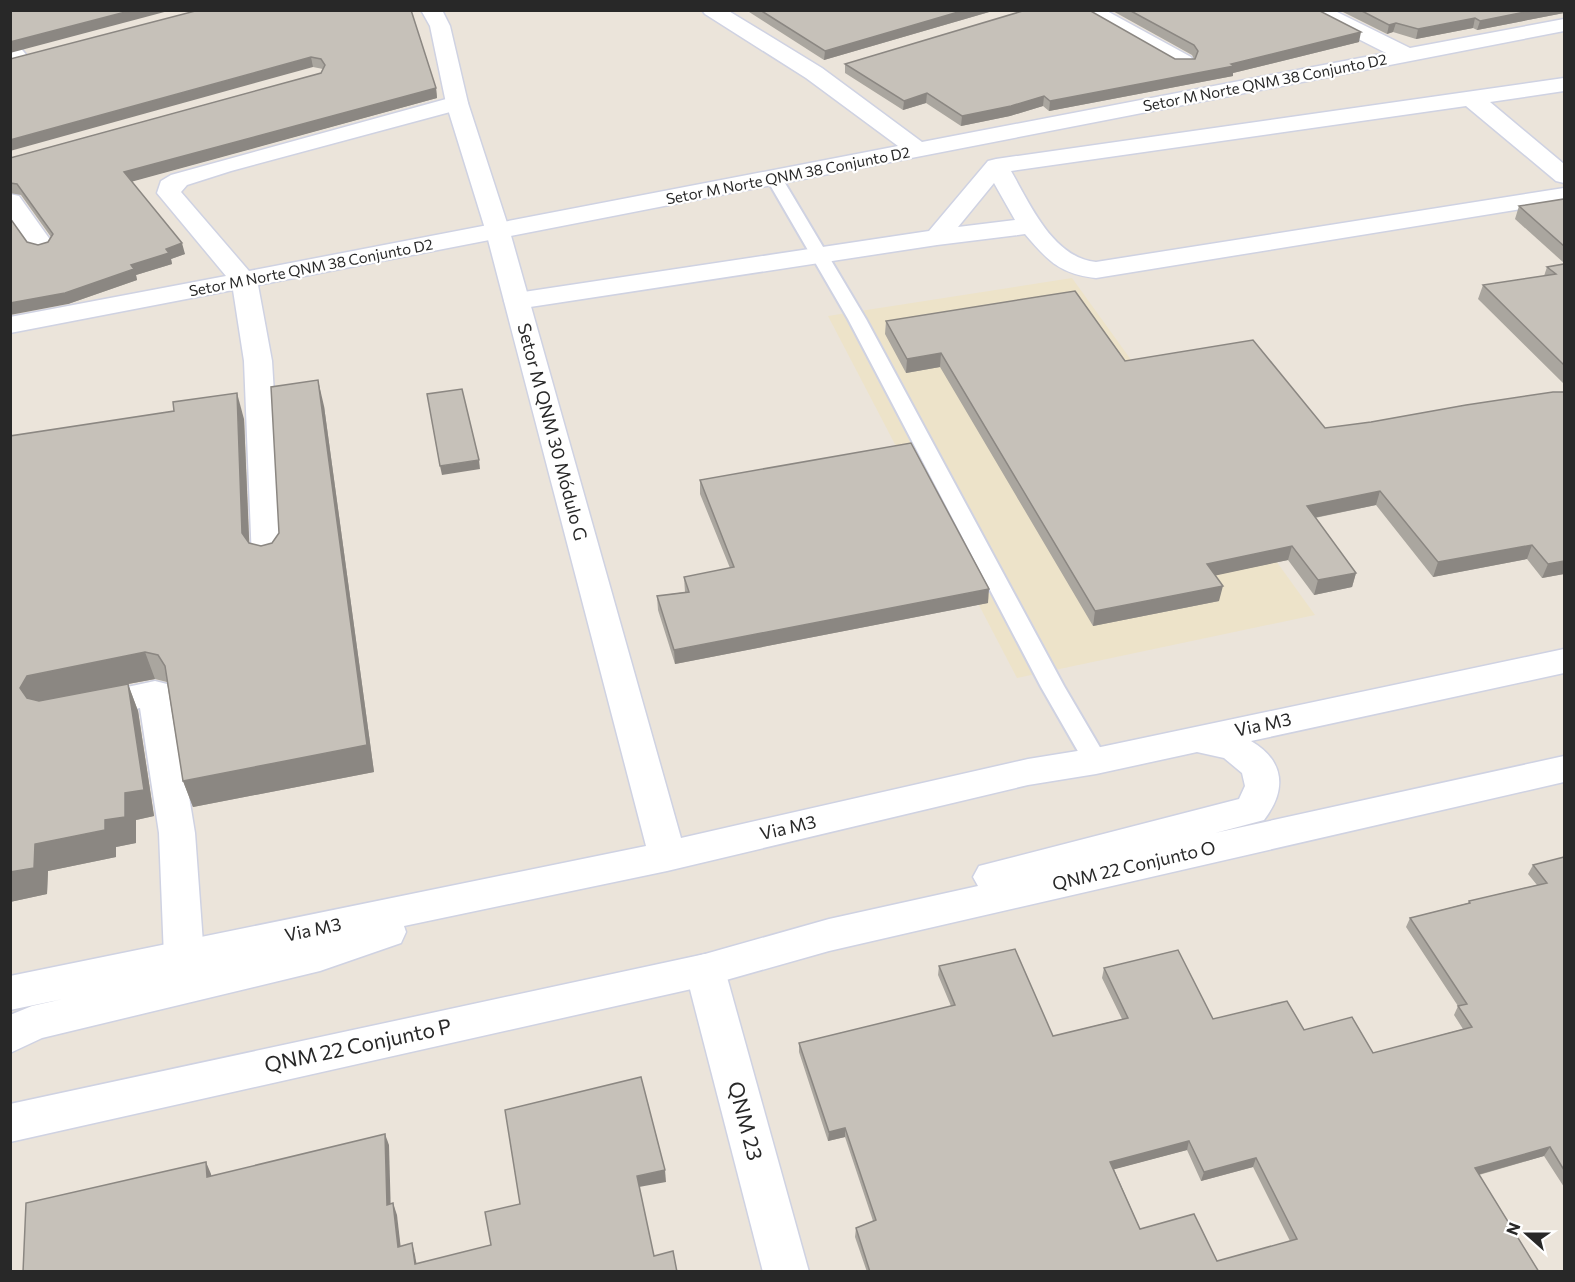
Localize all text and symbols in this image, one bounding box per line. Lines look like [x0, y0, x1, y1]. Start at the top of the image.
street label: Setor M Norte QNM 38 Conjunto D2 [1141, 50, 1388, 115]
street label: Setor M Norte QNM 38 Conjunto D2 [664, 143, 911, 208]
street label: Setor M Norte QNM 38 Conjunto D2 [187, 235, 434, 300]
street label: Setor M QNM 30 Módulo G [513, 321, 593, 543]
street label: Via M3 [1232, 707, 1293, 741]
street label: Via M3 [757, 810, 818, 844]
street label: QNM 22 Conjunto O [1050, 836, 1218, 895]
street label: Via M3 [282, 912, 343, 946]
street label: QNM 22 Conjunto P [262, 1012, 454, 1077]
street label: QNM 23 [724, 1078, 769, 1163]
north arrow [1497, 1204, 1557, 1264]
text: N [1502, 1219, 1524, 1237]

